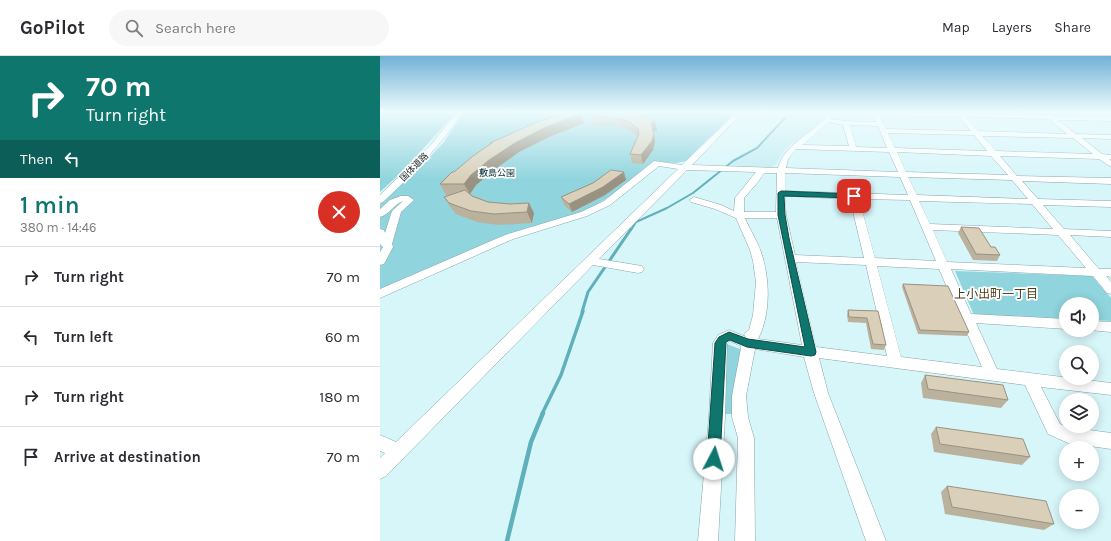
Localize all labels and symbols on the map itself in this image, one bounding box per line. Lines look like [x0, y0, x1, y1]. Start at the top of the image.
street label: 国体道路 [398, 151, 430, 183]
park label: 敷島公園 [479, 167, 515, 178]
pin [837, 179, 871, 213]
district label: 上小出町一丁目 [954, 287, 1038, 301]
position arrow [693, 438, 735, 480]

